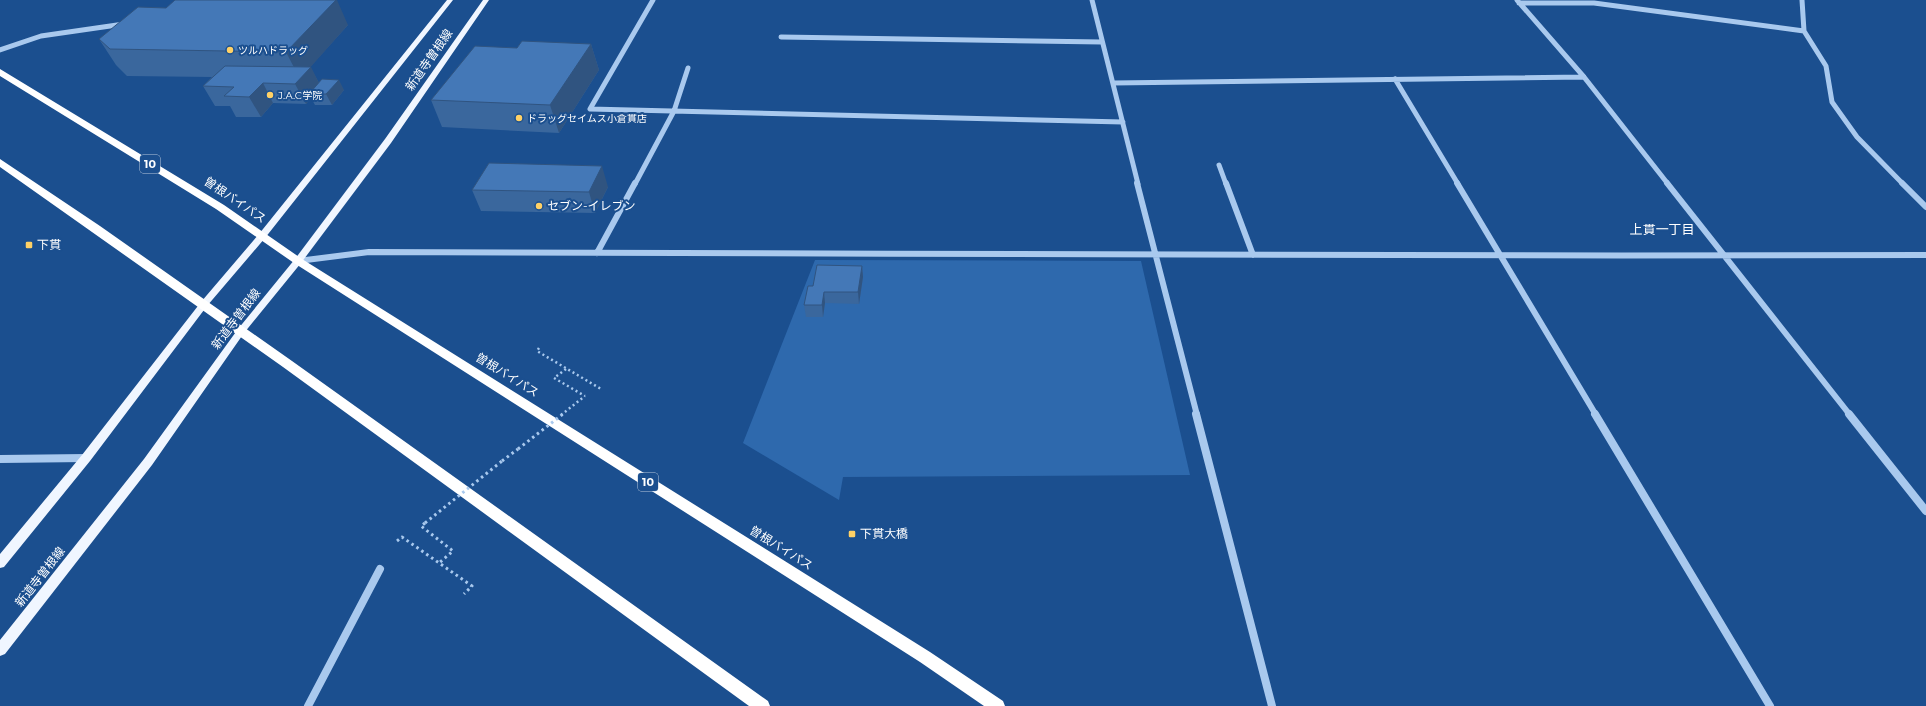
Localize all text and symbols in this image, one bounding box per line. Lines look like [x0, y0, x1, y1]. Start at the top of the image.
street label: 新道寺曽根線 [402, 26, 455, 94]
place label: ツルハドラッグ [238, 44, 308, 57]
marker: ツルハドラッグ [225, 45, 235, 55]
place label: J.A.C学院 [277, 89, 322, 102]
marker: J.A.C学院 [265, 90, 275, 100]
place label: ドラッグセイムス小倉貫店 [527, 112, 647, 125]
marker: ドラッグセイムス小倉貫店 [514, 113, 524, 123]
road number: 10 [140, 155, 160, 173]
street label: 曽根バイパス [201, 173, 269, 226]
place label: セブン-イレブン [547, 198, 636, 213]
marker: セブン-イレブン [534, 201, 544, 211]
district label: 上貫一丁目 [1629, 221, 1695, 237]
place label: 下貫 [37, 237, 61, 252]
marker: 下貫 [24, 240, 34, 250]
street label: 新道寺曽根線 [208, 285, 263, 352]
street label: 曽根バイパス [473, 349, 542, 400]
road number: 10 [638, 473, 658, 491]
street label: 曽根バイパス [747, 522, 816, 573]
place label: 下貫大橋 [860, 526, 908, 541]
marker: 下貫大橋 [847, 529, 857, 539]
street label: 新道寺曽根線 [12, 544, 68, 610]

